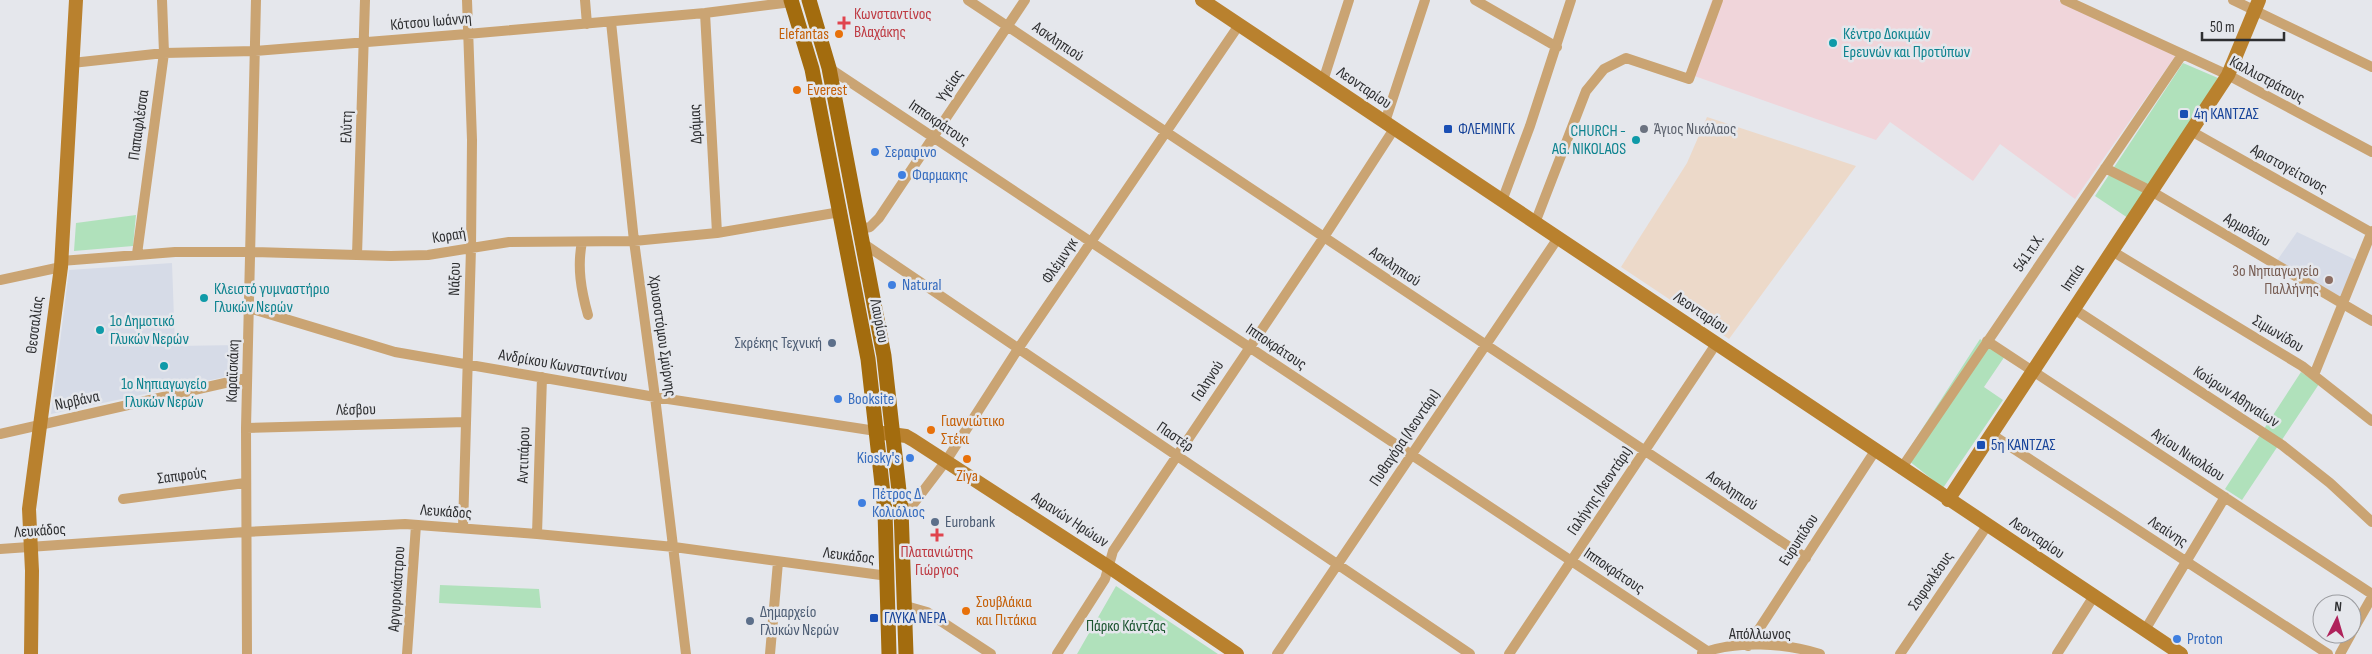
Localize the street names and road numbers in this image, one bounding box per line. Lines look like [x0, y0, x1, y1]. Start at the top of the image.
street label: Κότσου Ιωάννη [390, 9, 472, 35]
street label: Ασκληπιού [1028, 17, 1087, 66]
street label: Καλλιστράτους [2226, 52, 2308, 108]
street label: Λεονταρίου [1332, 62, 1395, 113]
street label: Υγείας [932, 66, 968, 106]
street label: Παπαφλέσσα [125, 88, 153, 161]
street label: Ιπποκράτους [905, 96, 973, 150]
street label: Δράμας [685, 103, 707, 145]
street label: Ελύτη [337, 110, 357, 144]
street label: Αριστογείτονος [2246, 140, 2331, 198]
street label: Αρμοδίου [2219, 209, 2274, 251]
street label: Κοραή [431, 224, 467, 248]
street label: 541 π.Χ. [2009, 230, 2049, 276]
street label: Φλέμινγκ [1038, 234, 1083, 288]
street label: Ασκληπιού [1365, 242, 1424, 291]
street label: Ιππία [2057, 261, 2089, 295]
street label: Νάξου [445, 262, 465, 296]
street label: Χρυσοστόμου Σμύρνης [644, 273, 680, 398]
street label: Λεονταρίου [1669, 287, 1732, 338]
street label: Θεσσαλίας [22, 295, 48, 355]
street label: Λαυρίου [865, 296, 893, 345]
street label: Σιμωνίδου [2249, 311, 2307, 357]
street label: Ιπποκράτους [1242, 320, 1310, 374]
street label: Καραϊσκάκη [222, 339, 244, 403]
street label: Ανδρίκου Κωνσταντίνου [496, 345, 629, 387]
street label: Γαληνού [1188, 357, 1228, 405]
street label: Κούρων Αθηναίων [2189, 362, 2283, 432]
street label: Πυθαγόρα (Λεοντάρι) [1366, 386, 1444, 490]
street label: Νιρβάνα [53, 387, 101, 415]
street label: Λέσβου [335, 400, 376, 420]
street label: Παστέρ [1153, 418, 1197, 456]
street label: Αγίου Νικολάου [2147, 424, 2228, 486]
street label: Αντιπάρου [513, 426, 534, 485]
street label: Γαλήνης (Λεοντάρι) [1563, 443, 1637, 539]
street label: Σαπφούς [156, 464, 208, 488]
street label: Ασκληπιού [1702, 466, 1761, 515]
street label: Αφανών Ηρώων [1027, 488, 1112, 552]
street label: Λευκάδος [419, 501, 472, 523]
street label: Ευρυπίδου [1775, 511, 1823, 569]
street label: Λεονταρίου [2005, 512, 2068, 563]
street label: Λεαίνης [2144, 512, 2191, 552]
street label: Λευκάδος [13, 520, 66, 542]
street label: Λευκάδος [821, 543, 876, 569]
street label: Ιπποκράτους [1580, 544, 1648, 598]
street label: Αργυροκάστρου [384, 546, 409, 633]
street label: Σοφοκλέους [1904, 548, 1958, 614]
street label: Απόλλωνος [1728, 625, 1791, 644]

